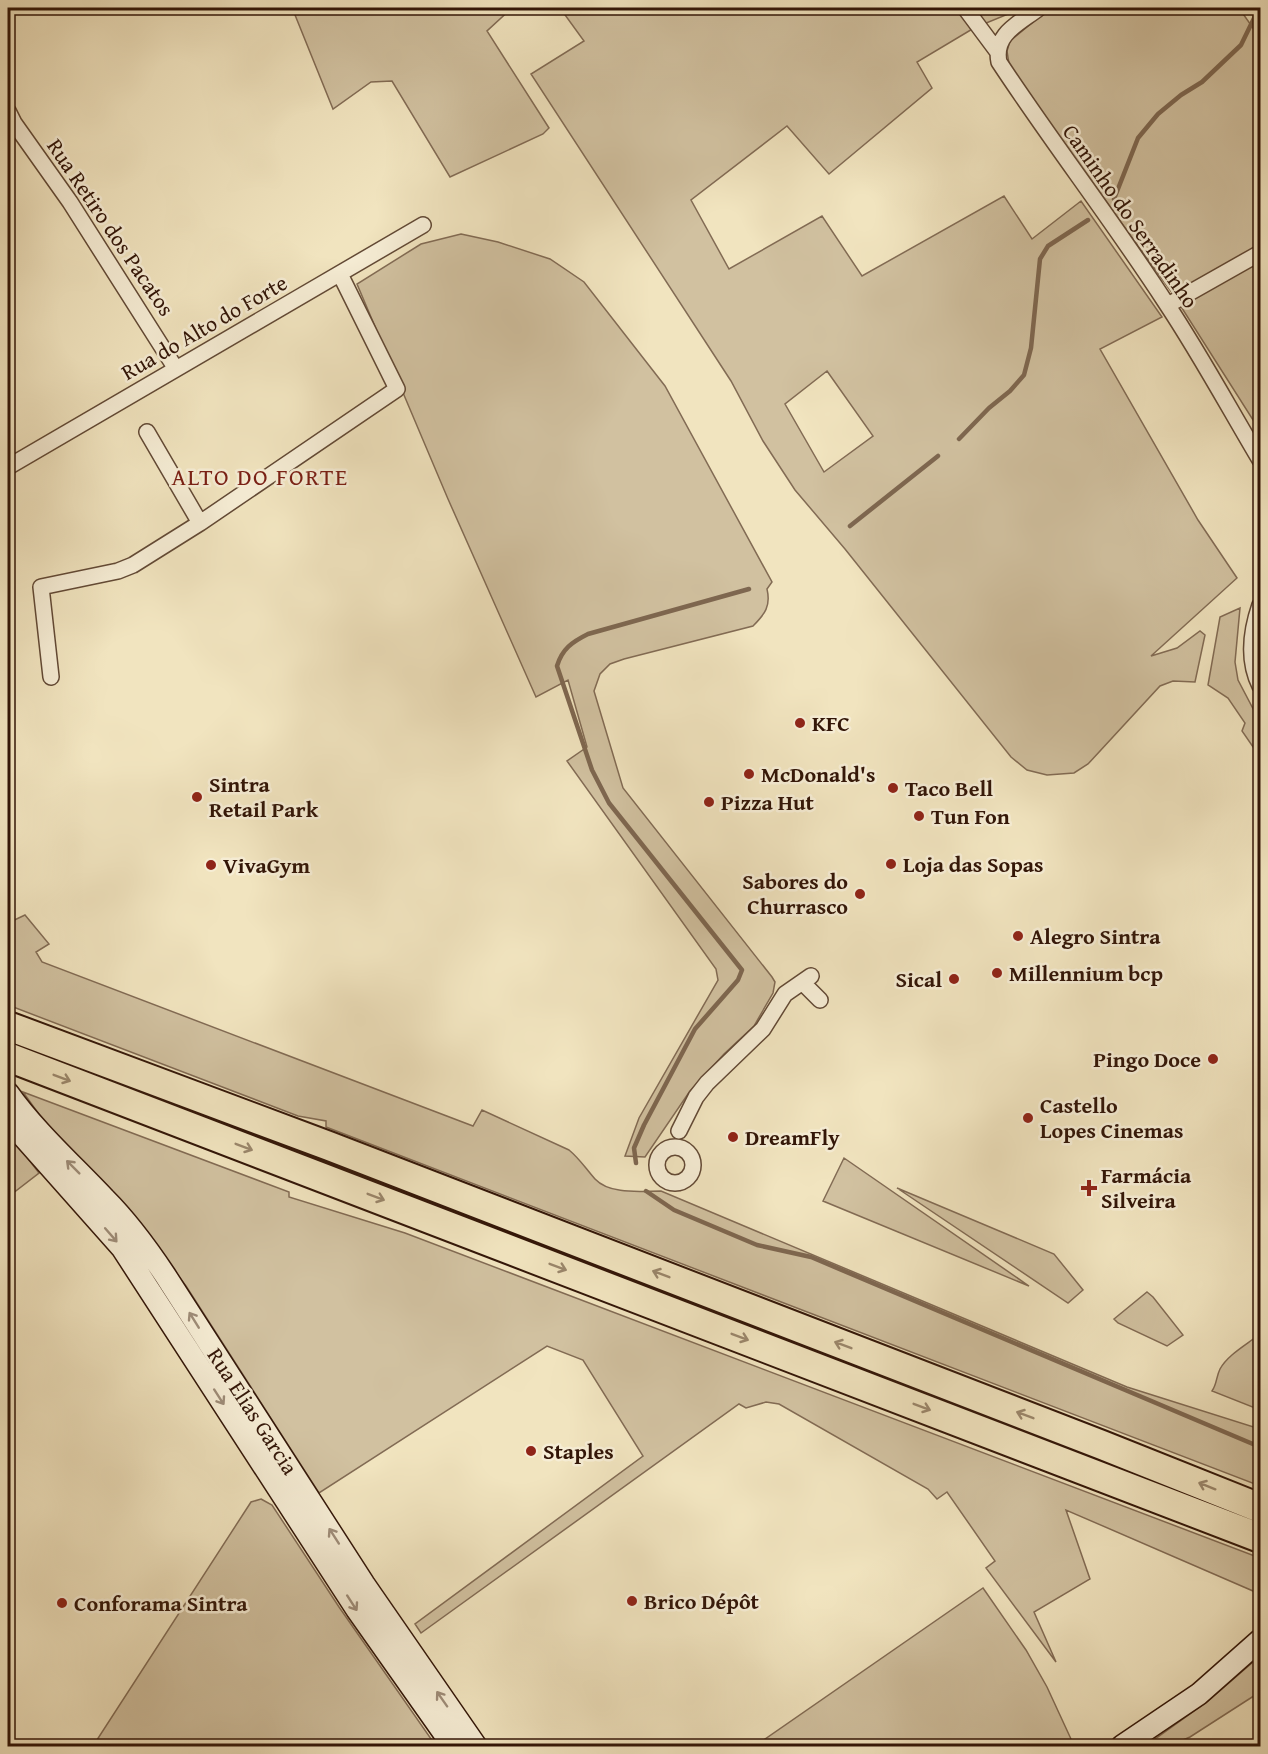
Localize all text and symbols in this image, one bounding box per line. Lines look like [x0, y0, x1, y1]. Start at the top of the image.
street label: Caminho do Serradinho [1055, 117, 1207, 315]
street label: Rua Retiro dos Pacatos [40, 132, 182, 322]
street label: Rua do Alto do Forte [115, 266, 293, 388]
district label: ALTO DO FORTE [171, 459, 349, 494]
place label: KFC [812, 707, 850, 739]
marker: KFC [793, 716, 807, 730]
place label: McDonald's [761, 758, 875, 790]
marker: McDonald's [742, 767, 756, 781]
place label: Sintra Retail Park [209, 768, 319, 825]
place label: Taco Bell [905, 772, 993, 804]
marker: Taco Bell [886, 781, 900, 795]
place label: Pizza Hut [721, 786, 815, 818]
marker: Sintra Retail Park [190, 790, 204, 804]
marker: Pizza Hut [702, 795, 716, 809]
place label: Tun Fon [931, 800, 1010, 832]
marker: Tun Fon [912, 809, 926, 823]
place label: Loja das Sopas [903, 848, 1044, 880]
place label: VivaGym [223, 849, 310, 881]
marker: Loja das Sopas [884, 857, 898, 871]
marker: VivaGym [204, 858, 218, 872]
place label: Sabores do Churrasco [742, 865, 848, 922]
marker: Sabores do Churrasco [853, 887, 867, 901]
place label: Alegro Sintra [1030, 920, 1161, 952]
marker: Alegro Sintra [1011, 929, 1025, 943]
place label: Millennium bcp [1009, 957, 1163, 989]
place label: Sical [895, 963, 942, 995]
marker: Millennium bcp [990, 966, 1004, 980]
marker: Sical [947, 972, 961, 986]
place label: Pingo Doce [1093, 1043, 1201, 1075]
marker: Pingo Doce [1206, 1052, 1220, 1066]
one-way arrow [52, 1073, 71, 1084]
place label: Castello Lopes Cinemas [1040, 1089, 1183, 1146]
marker: Castello Lopes Cinemas [1021, 1111, 1035, 1125]
place label: DreamFly [745, 1121, 840, 1153]
marker: DreamFly [726, 1130, 740, 1144]
one-way arrow [235, 1142, 253, 1153]
place label: Farmácia Silveira [1101, 1159, 1192, 1216]
one-way arrow [66, 1160, 81, 1175]
marker: Farmácia Silveira [1082, 1181, 1096, 1195]
one-way arrow [366, 1193, 385, 1204]
one-way arrow [104, 1227, 118, 1242]
one-way arrow [548, 1263, 567, 1274]
one-way arrow [652, 1268, 671, 1279]
one-way arrow [188, 1311, 201, 1328]
one-way arrow [730, 1333, 749, 1344]
one-way arrow [834, 1338, 853, 1349]
street label: Rua Elias Garcia [200, 1341, 306, 1481]
one-way arrow [214, 1388, 226, 1405]
one-way arrow [912, 1403, 931, 1414]
one-way arrow [1016, 1409, 1035, 1420]
place label: Staples [543, 1435, 614, 1467]
marker: Staples [524, 1444, 538, 1458]
one-way arrow [1198, 1480, 1216, 1491]
one-way arrow [328, 1529, 340, 1545]
place label: Brico Dépôt [644, 1585, 760, 1617]
place label: Conforama Sintra [74, 1587, 248, 1619]
one-way arrow [346, 1594, 358, 1611]
marker: Brico Dépôt [625, 1594, 639, 1608]
marker: Conforama Sintra [55, 1596, 69, 1610]
one-way arrow [436, 1691, 448, 1707]

